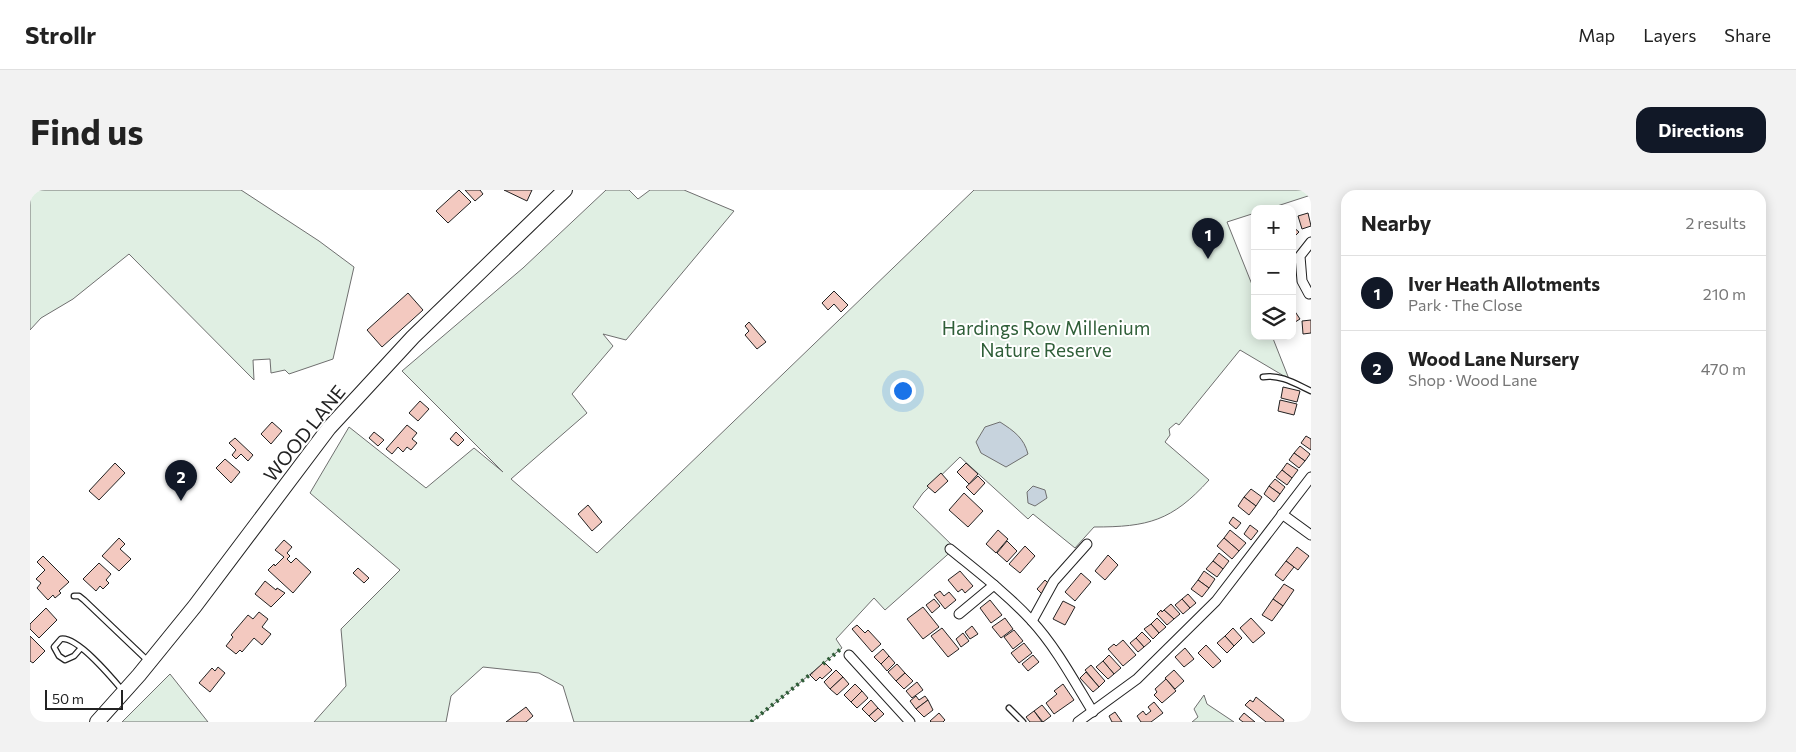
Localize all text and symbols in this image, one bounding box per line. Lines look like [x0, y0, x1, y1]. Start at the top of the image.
text: Strollr [25, 20, 96, 49]
text: Map [1578, 24, 1615, 46]
text: Layers [1643, 24, 1696, 46]
text: Share [1724, 24, 1771, 46]
button: Directions [1636, 107, 1766, 153]
text: Find us [30, 109, 144, 152]
map controls [1251, 205, 1296, 340]
button: + [1251, 205, 1296, 250]
text: Nearby [1361, 210, 1431, 235]
text: 2 results [1685, 213, 1746, 232]
pin: 1 [1192, 218, 1224, 259]
button: − [1251, 250, 1296, 295]
text: Iver Heath Allotments [1408, 272, 1600, 295]
text: 1 [1373, 284, 1381, 303]
text: 210 m [1703, 284, 1746, 303]
button: layers [1251, 295, 1296, 340]
text: Park · The Close [1408, 295, 1522, 314]
park label: Hardings Row Millenium Nature Reserve [942, 316, 1150, 361]
text: Wood Lane Nursery [1408, 347, 1579, 370]
text: 2 [1372, 359, 1382, 378]
text: 470 m [1701, 359, 1746, 378]
text: Shop · Wood Lane [1408, 370, 1537, 389]
your location [890, 378, 916, 404]
street label: WOOD LANE [258, 380, 350, 486]
pin: 2 [165, 460, 197, 501]
scale bar [45, 687, 122, 710]
text: 50 m [52, 690, 84, 707]

